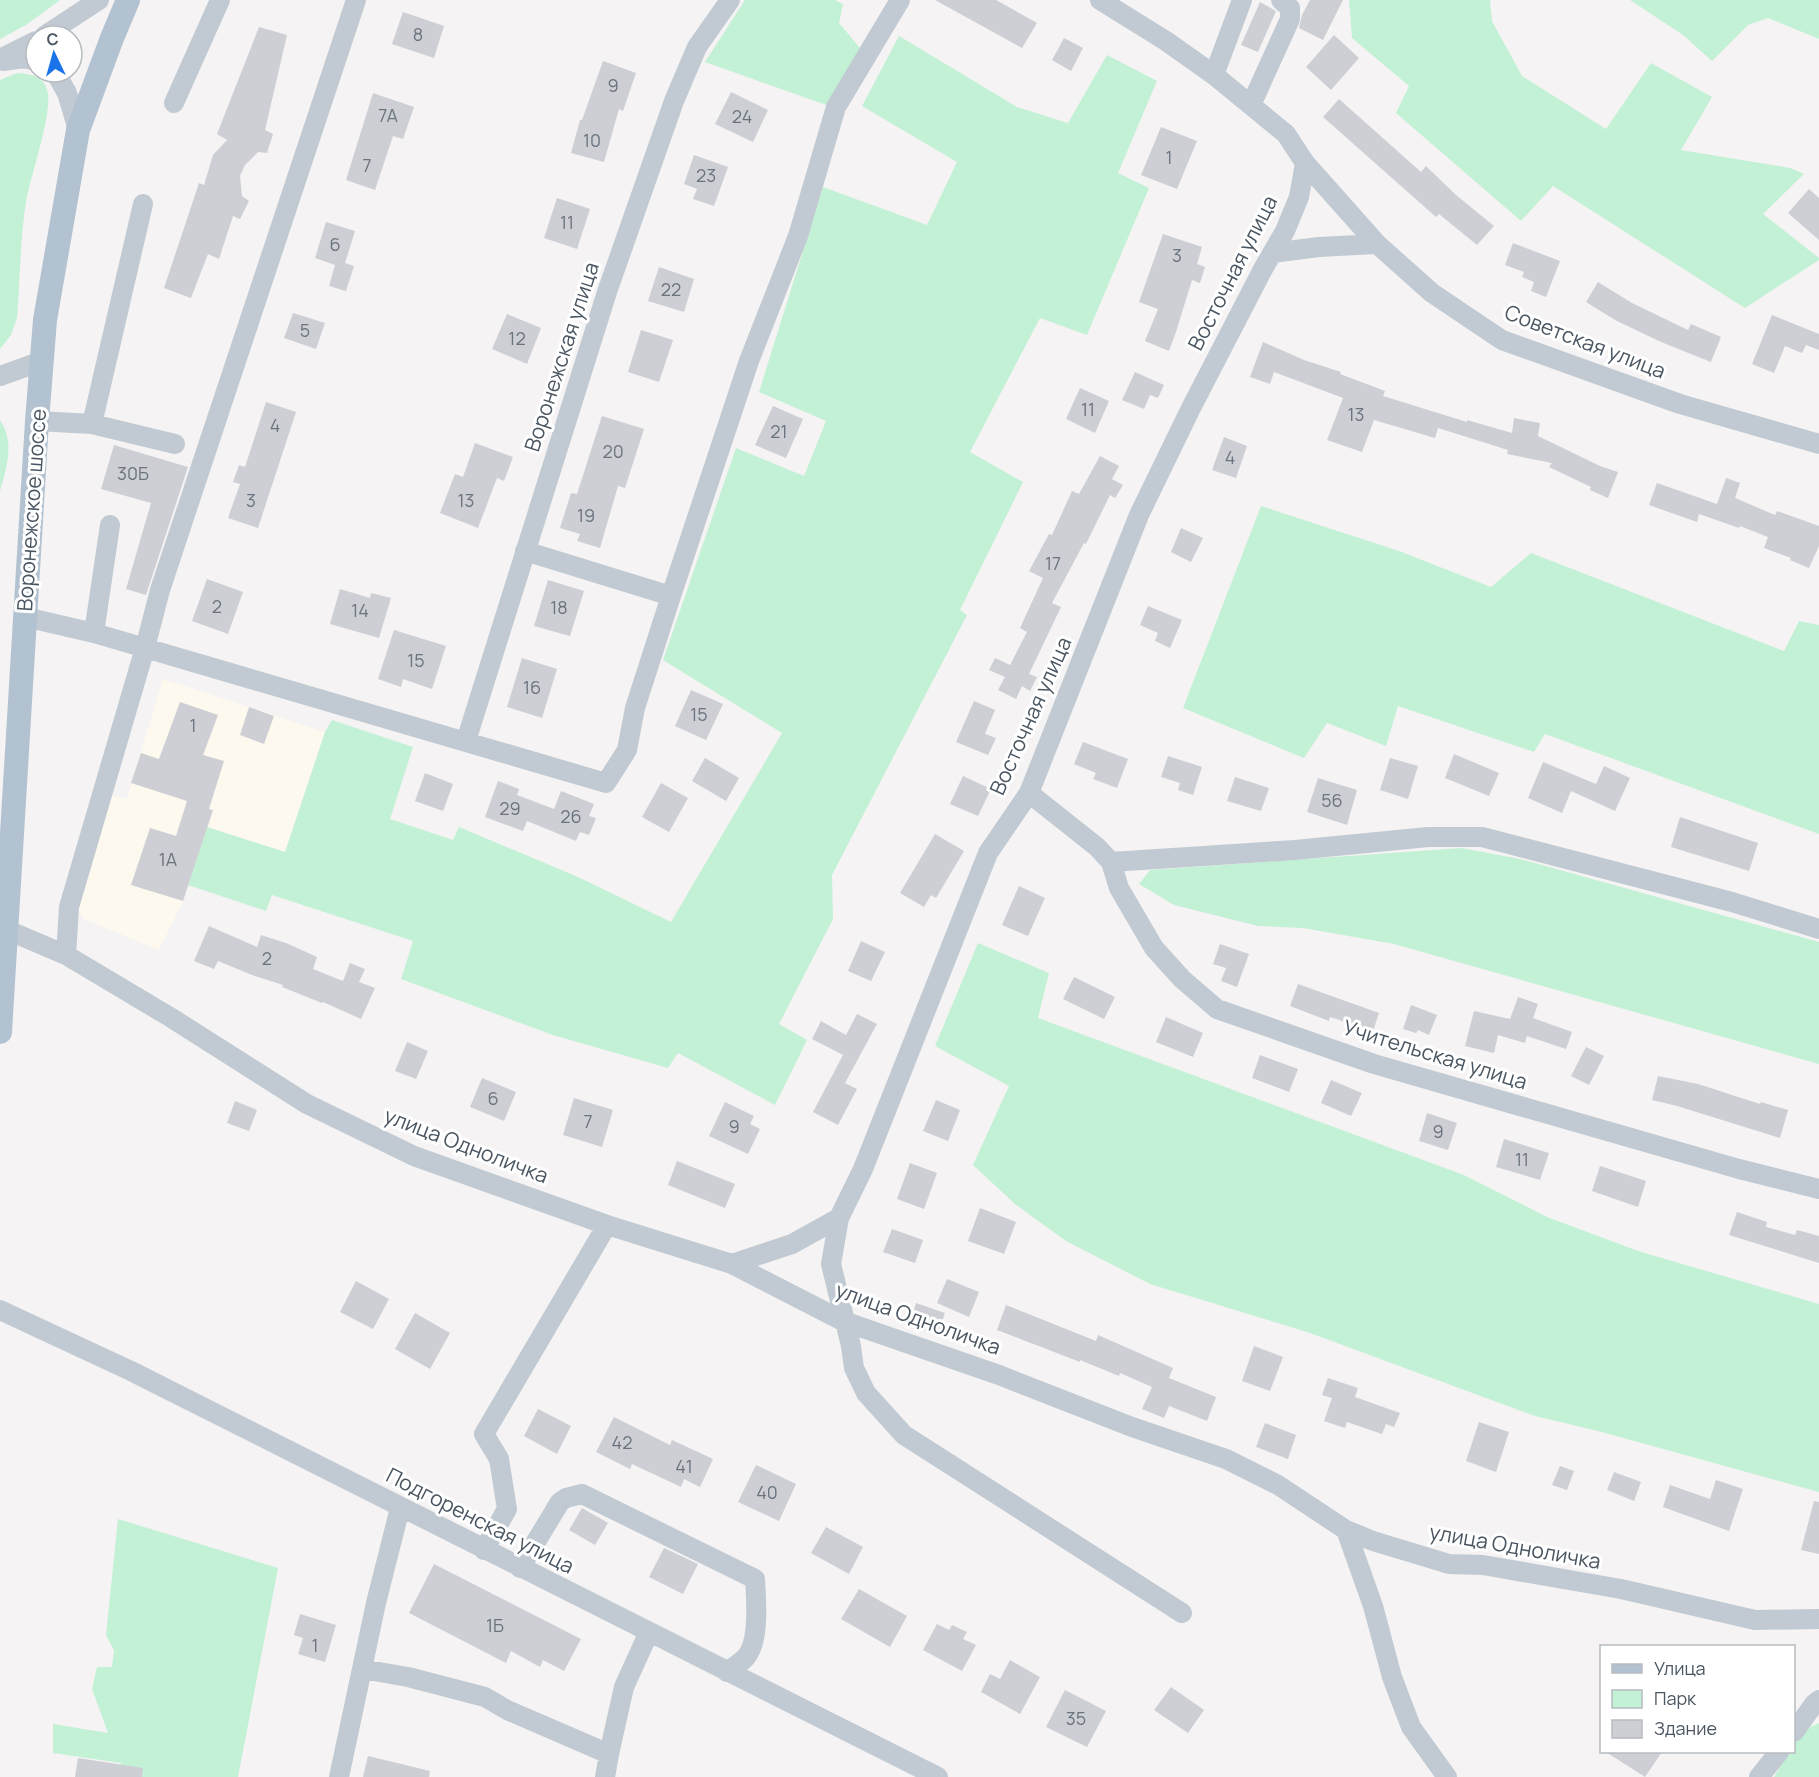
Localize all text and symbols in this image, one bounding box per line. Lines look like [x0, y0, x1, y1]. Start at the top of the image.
house number: 8 [413, 22, 423, 46]
north arrow [24, 24, 84, 84]
text: С [46, 28, 60, 51]
house number: 9 [607, 73, 619, 97]
house number: 7А [378, 103, 398, 127]
house number: 24 [732, 104, 752, 128]
house number: 10 [583, 128, 601, 152]
house number: 1 [1165, 145, 1173, 169]
house number: 7 [362, 153, 372, 177]
house number: 23 [696, 163, 716, 187]
street label: Восточная улица [1181, 190, 1283, 355]
house number: 11 [560, 210, 574, 234]
house number: 6 [329, 232, 341, 256]
house number: 3 [1172, 243, 1182, 267]
street label: Воронежская улица [517, 258, 605, 455]
house number: 22 [661, 277, 681, 301]
street label: Советская улица [1501, 298, 1670, 385]
house number: 5 [300, 318, 310, 342]
house number: 12 [508, 326, 526, 350]
house number: 11 [1081, 397, 1095, 421]
house number: 13 [1348, 402, 1364, 426]
street label: Воронежское шоссе [10, 408, 52, 612]
house number: 4 [270, 413, 280, 437]
house number: 21 [770, 419, 788, 443]
house number: 20 [602, 439, 624, 463]
house number: 4 [1225, 445, 1235, 469]
house number: 30Б [117, 461, 149, 485]
house number: 3 [246, 488, 256, 512]
house number: 13 [458, 488, 474, 512]
house number: 19 [577, 503, 595, 527]
house number: 17 [1045, 551, 1061, 575]
house number: 2 [212, 594, 222, 618]
house number: 18 [550, 595, 568, 619]
house number: 14 [351, 598, 369, 622]
street label: Восточная улица [983, 632, 1077, 799]
house number: 15 [407, 648, 425, 672]
house number: 16 [523, 675, 541, 699]
house number: 15 [690, 702, 708, 726]
house number: 1 [189, 713, 197, 737]
house number: 56 [1321, 788, 1343, 812]
house number: 29 [499, 796, 521, 820]
house number: 26 [560, 804, 582, 828]
house number: 1А [159, 847, 178, 871]
house number: 2 [262, 946, 272, 970]
street label: Учительская улица [1340, 1013, 1531, 1095]
house number: 6 [487, 1086, 499, 1110]
street label: улица Одноличка [380, 1101, 552, 1189]
house number: 7 [583, 1109, 593, 1133]
house number: 9 [728, 1114, 740, 1138]
house number: 9 [1432, 1119, 1444, 1143]
house number: 11 [1515, 1147, 1529, 1171]
street label: улица Одноличка [832, 1275, 1005, 1361]
house number: 42 [612, 1430, 632, 1454]
house number: 41 [675, 1454, 693, 1478]
street label: Подгоренская улица [382, 1461, 579, 1580]
house number: 40 [756, 1480, 778, 1504]
street label: улица Одноличка [1427, 1517, 1603, 1575]
house number: 1Б [486, 1613, 504, 1637]
house number: 1 [311, 1633, 319, 1657]
legend [1600, 1645, 1795, 1753]
text: Улица [1654, 1656, 1706, 1680]
text: Парк [1654, 1686, 1697, 1710]
house number: 35 [1066, 1706, 1086, 1730]
text: Здание [1654, 1716, 1717, 1740]

